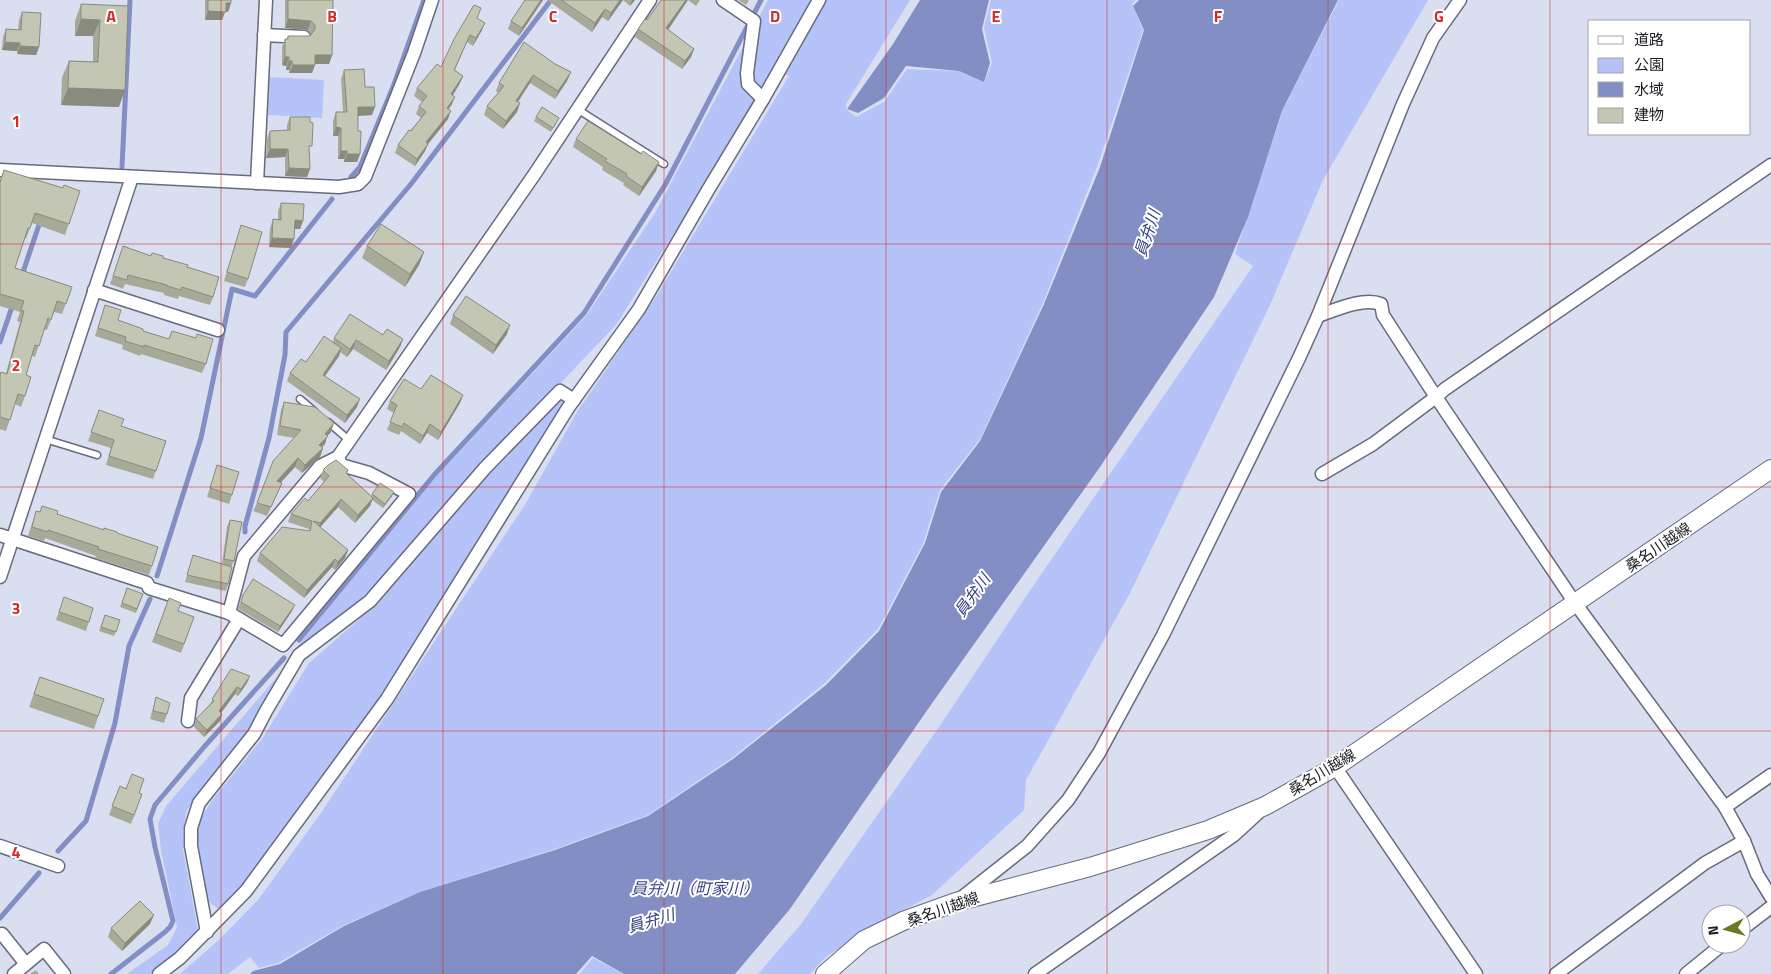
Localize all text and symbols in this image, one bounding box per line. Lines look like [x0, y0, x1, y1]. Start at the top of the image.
text: A [106, 4, 116, 28]
text: B [327, 4, 337, 28]
text: C [549, 4, 558, 28]
text: D [770, 4, 780, 28]
text: E [992, 4, 1001, 28]
text: F [1214, 4, 1223, 28]
text: G [1434, 4, 1444, 28]
legend [1588, 20, 1751, 135]
text: 道路 [1634, 28, 1664, 51]
text: 公園 [1634, 53, 1664, 76]
text: 水域 [1634, 78, 1664, 101]
text: 建物 [1634, 103, 1664, 126]
text: 1 [12, 109, 20, 133]
water label: 員弁川 [1128, 205, 1166, 260]
text: 2 [12, 353, 20, 377]
street label: 桑名川越線 [1620, 516, 1696, 578]
water label: 員弁川 [948, 567, 997, 621]
text: 3 [12, 596, 20, 620]
street label: 桑名川越線 [1284, 743, 1360, 801]
text: 4 [12, 840, 21, 864]
water label: 員弁川（町家川） [631, 876, 759, 900]
street label: 桑名川越線 [904, 886, 982, 932]
water label: 員弁川 [625, 901, 679, 938]
north arrow [1701, 904, 1751, 954]
text: N [1702, 924, 1724, 936]

